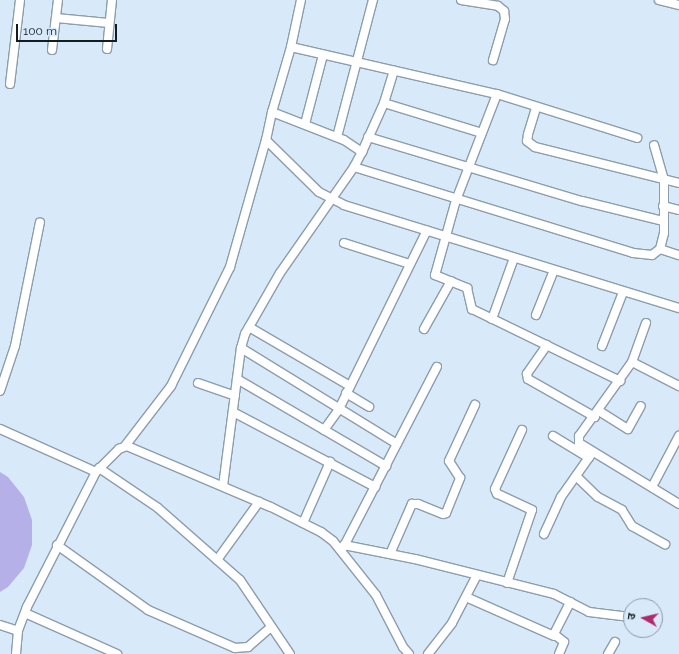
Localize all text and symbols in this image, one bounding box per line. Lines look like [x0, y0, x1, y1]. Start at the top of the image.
scale bar [18, 16, 119, 42]
text: 100 m [23, 24, 57, 38]
north arrow [623, 598, 663, 638]
text: उ [625, 612, 638, 620]

